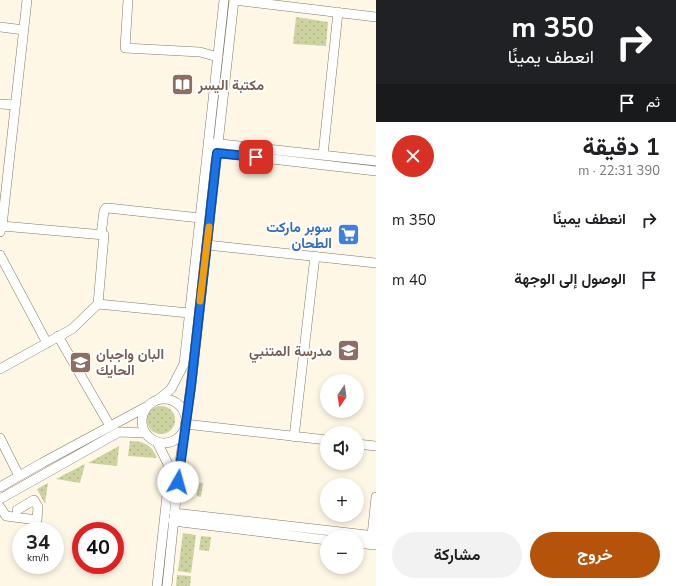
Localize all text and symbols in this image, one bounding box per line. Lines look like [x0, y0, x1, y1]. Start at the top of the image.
text: 350 m [511, 9, 594, 47]
icon: right [608, 16, 660, 68]
text: انعطف يمينًا [508, 45, 594, 69]
library icon: مكتبة اليسر [170, 72, 196, 98]
place label: مكتبة اليسر [197, 76, 265, 95]
icon: arrive [616, 92, 638, 114]
text: ثم [646, 92, 660, 112]
text: 1 دقيقة [583, 131, 660, 163]
button: close [392, 135, 434, 177]
pin [239, 140, 273, 174]
icon: arrive [245, 146, 267, 168]
text: 390 m · 22:31 [578, 162, 660, 180]
text: انعطف يمينًا [553, 209, 626, 229]
icon: right [638, 209, 660, 231]
text: 350 m [392, 210, 436, 230]
place label: سوبر ماركت الطحان [266, 218, 332, 253]
supermarket icon: سوبر ماركت الطحان [335, 222, 361, 248]
text: الوصول إلى الوجهة [514, 269, 626, 289]
icon: arrive [638, 269, 660, 291]
text: 40 m [392, 270, 427, 290]
school or university icon: مدرسة المتنبي [335, 338, 361, 364]
place label: مدرسة المتنبي [249, 342, 332, 363]
place label: البان واجبان الحايك [96, 345, 164, 380]
school or university icon: البان واجبان الحايك [67, 349, 93, 375]
north arrow [320, 374, 364, 418]
map controls [320, 374, 364, 574]
button: sound [320, 426, 364, 470]
position arrow [157, 461, 199, 503]
button: + [320, 478, 364, 522]
speed limit sign: 40 [72, 522, 124, 574]
text: 34 [26, 529, 50, 556]
button: − [320, 530, 364, 574]
button: مشاركة [392, 532, 522, 578]
button: خروج [530, 532, 660, 578]
text: km/h [27, 551, 49, 565]

